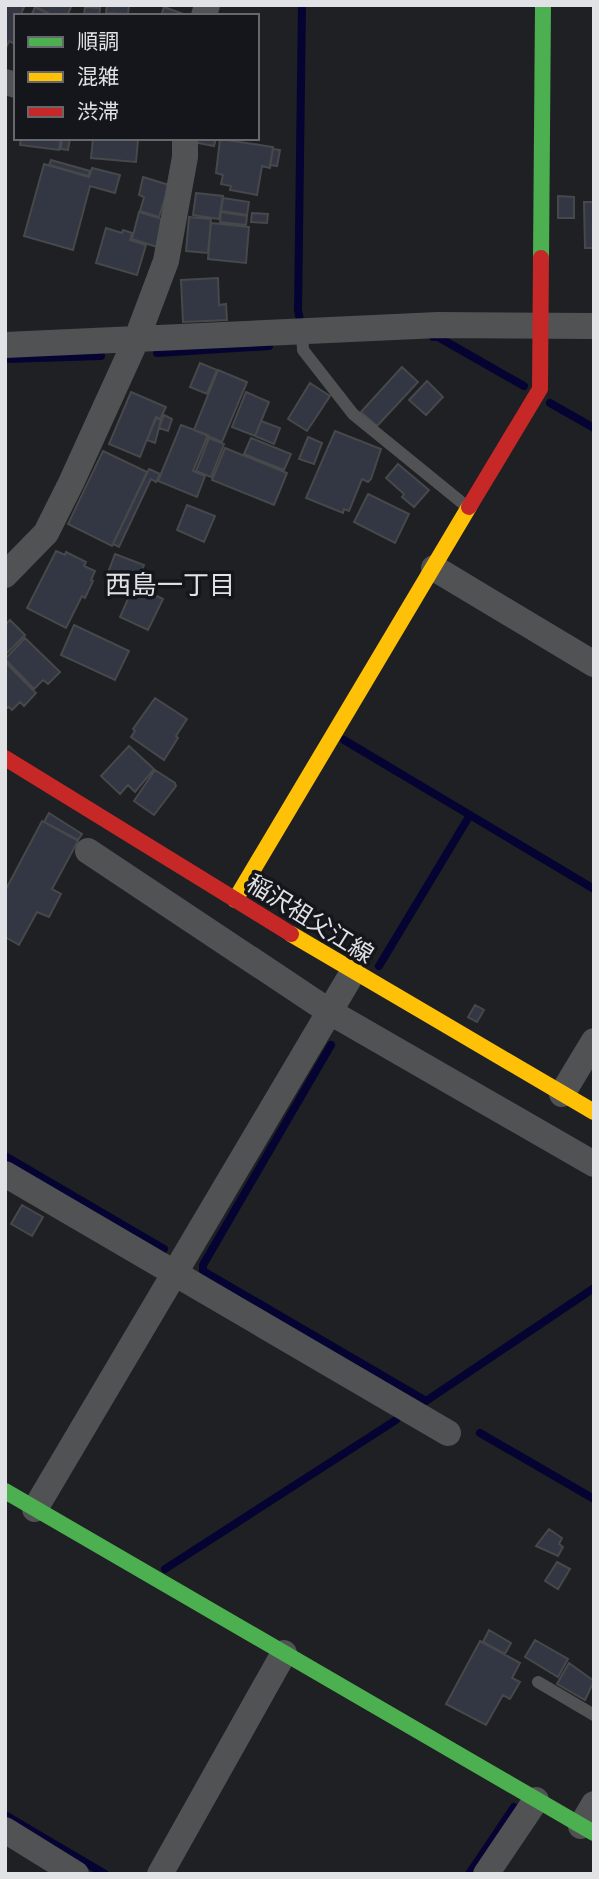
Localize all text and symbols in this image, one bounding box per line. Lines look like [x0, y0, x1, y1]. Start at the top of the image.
legend [14, 14, 259, 140]
text: 順調 [77, 27, 119, 55]
text: 混雑 [77, 62, 119, 90]
text: 渋滞 [77, 97, 119, 125]
district label: 西島一丁目 [105, 566, 235, 602]
street label: 稲沢祖父江線 [241, 866, 381, 970]

